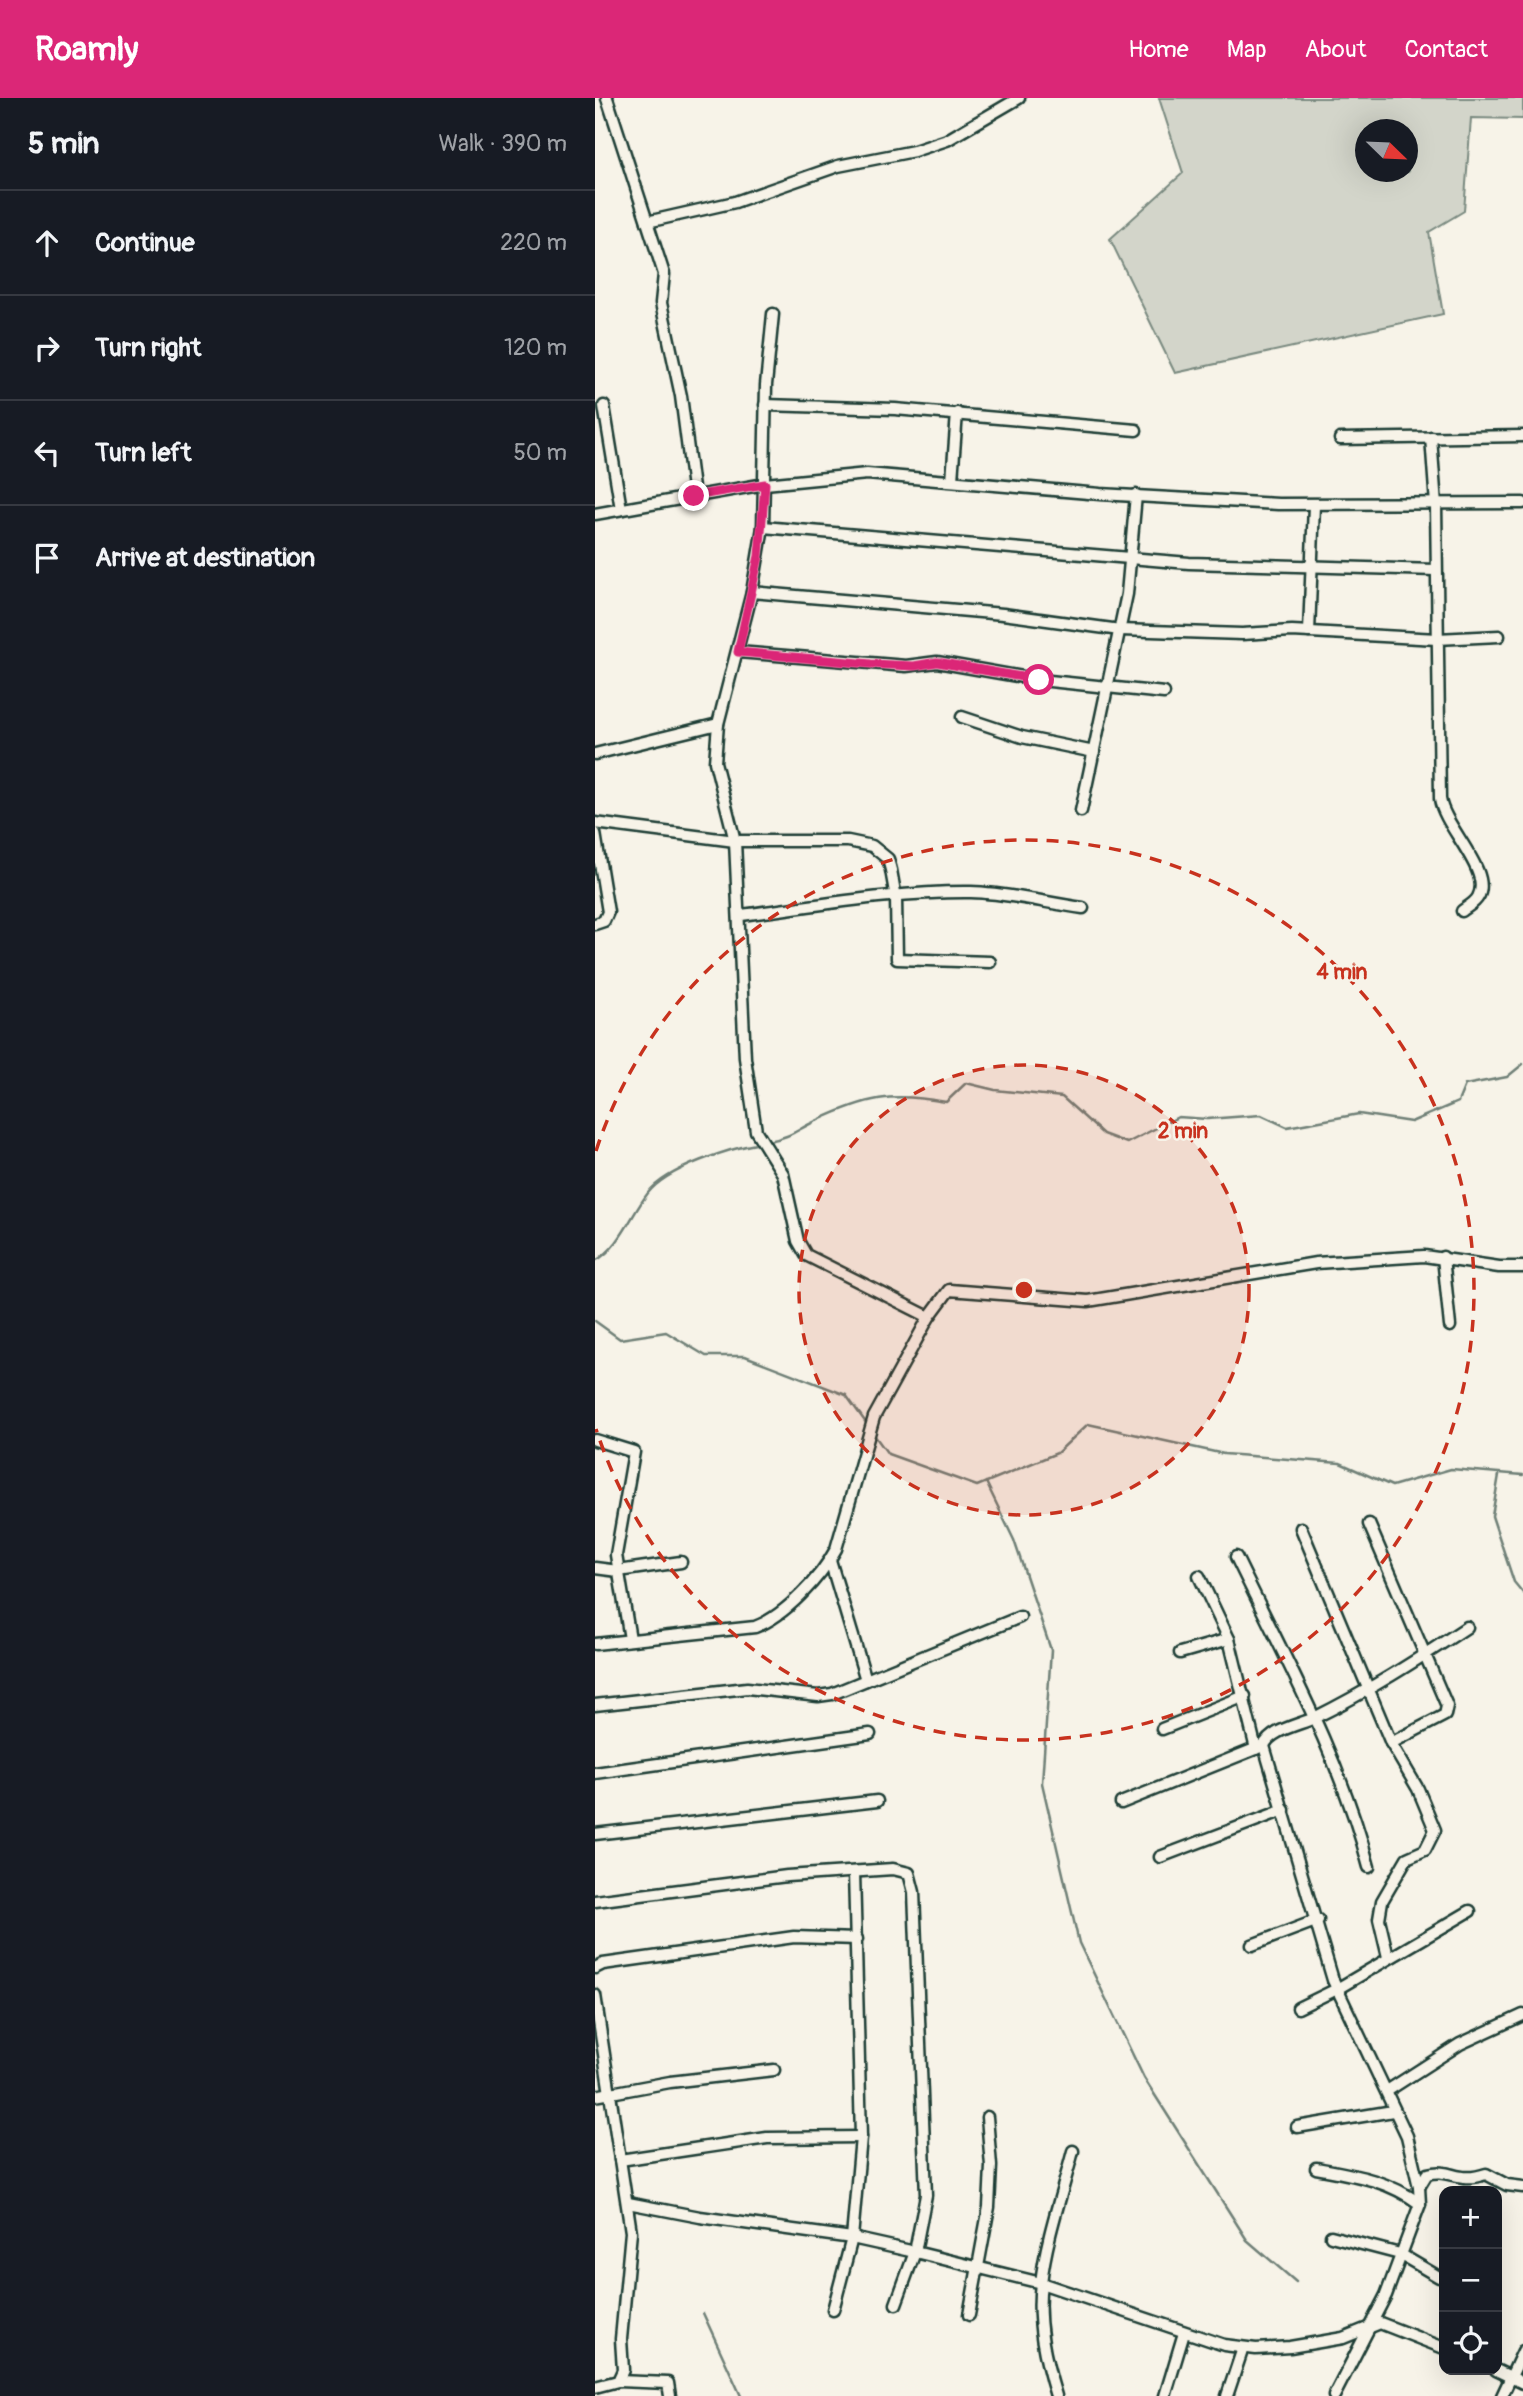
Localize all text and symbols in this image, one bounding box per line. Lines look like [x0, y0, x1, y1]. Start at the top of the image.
text: Roamly [35, 29, 138, 70]
text: Home [1128, 35, 1189, 64]
text: Map [1227, 35, 1267, 64]
text: About [1305, 35, 1367, 64]
text: Contact [1405, 35, 1488, 64]
north arrow [1355, 119, 1418, 182]
text: 5 min [28, 125, 99, 162]
text: Walk · 390 m [438, 129, 567, 158]
icon: ahead [28, 224, 66, 262]
text: Continue [95, 227, 195, 259]
text: 220 m [500, 228, 567, 257]
icon: right [28, 329, 66, 367]
text: Turn right [95, 332, 201, 364]
text: 120 m [504, 333, 567, 362]
icon: left [28, 434, 66, 472]
text: Turn left [95, 437, 191, 469]
text: 50 m [513, 438, 567, 467]
route end [678, 480, 709, 511]
icon: arrive [28, 539, 66, 577]
text: Arrive at destination [95, 542, 315, 574]
route start [1023, 664, 1054, 695]
text: 4 min [1317, 959, 1368, 986]
text: 2 min [1158, 1118, 1208, 1145]
centre of rings [1012, 1278, 1036, 1302]
map controls [1439, 2186, 1502, 2375]
button: + [1439, 2186, 1502, 2249]
button: − [1439, 2249, 1502, 2312]
button: locate [1439, 2312, 1502, 2375]

